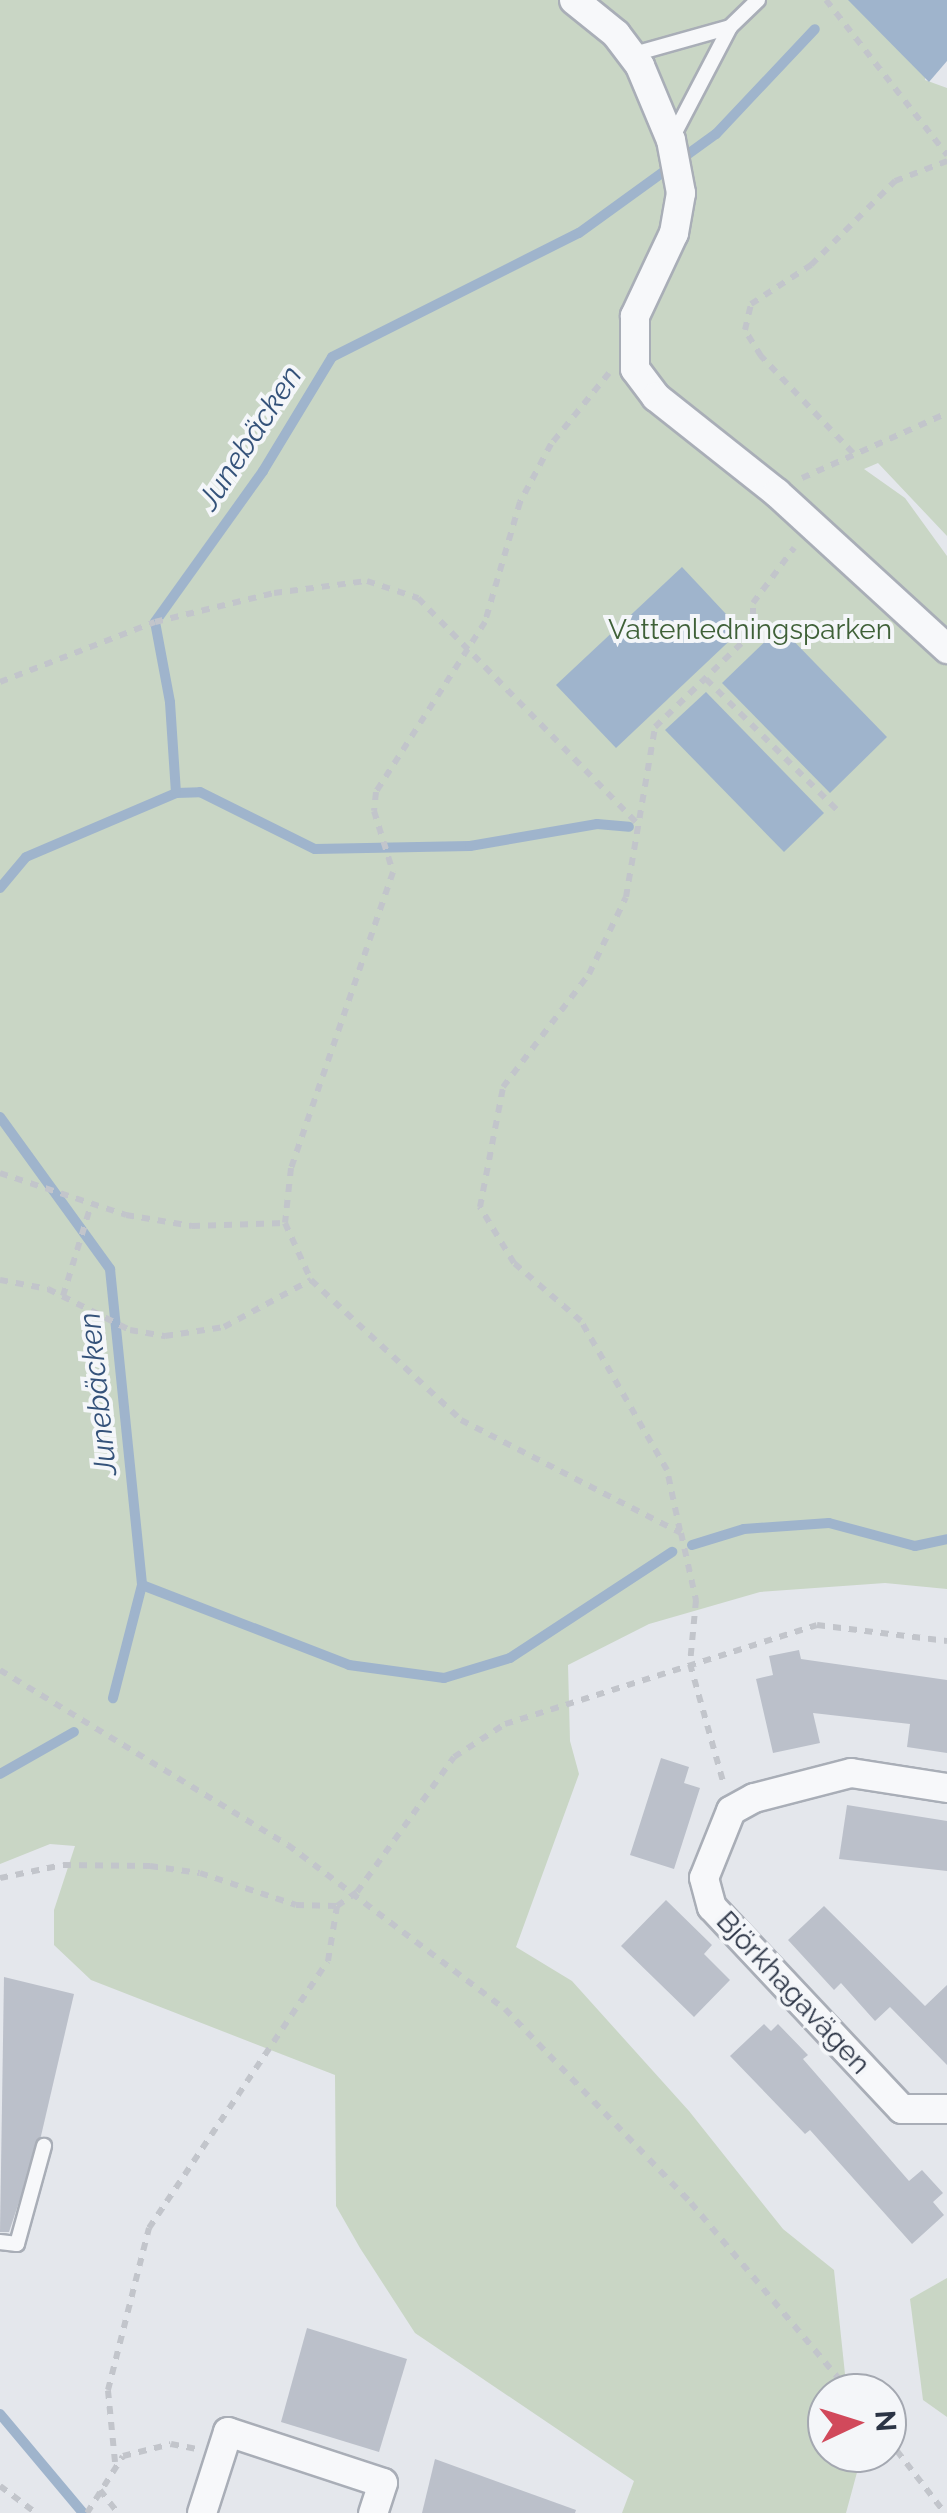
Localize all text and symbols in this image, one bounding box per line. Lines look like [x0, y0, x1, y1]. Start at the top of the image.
water label: Junebäcken [190, 359, 310, 517]
park label: Vattenledningsparken [608, 613, 892, 647]
water label: Junebäcken [72, 1311, 124, 1477]
street label: Björkhagavägen [709, 1905, 877, 2081]
north arrow [807, 2373, 907, 2473]
text: N [868, 2409, 903, 2433]

